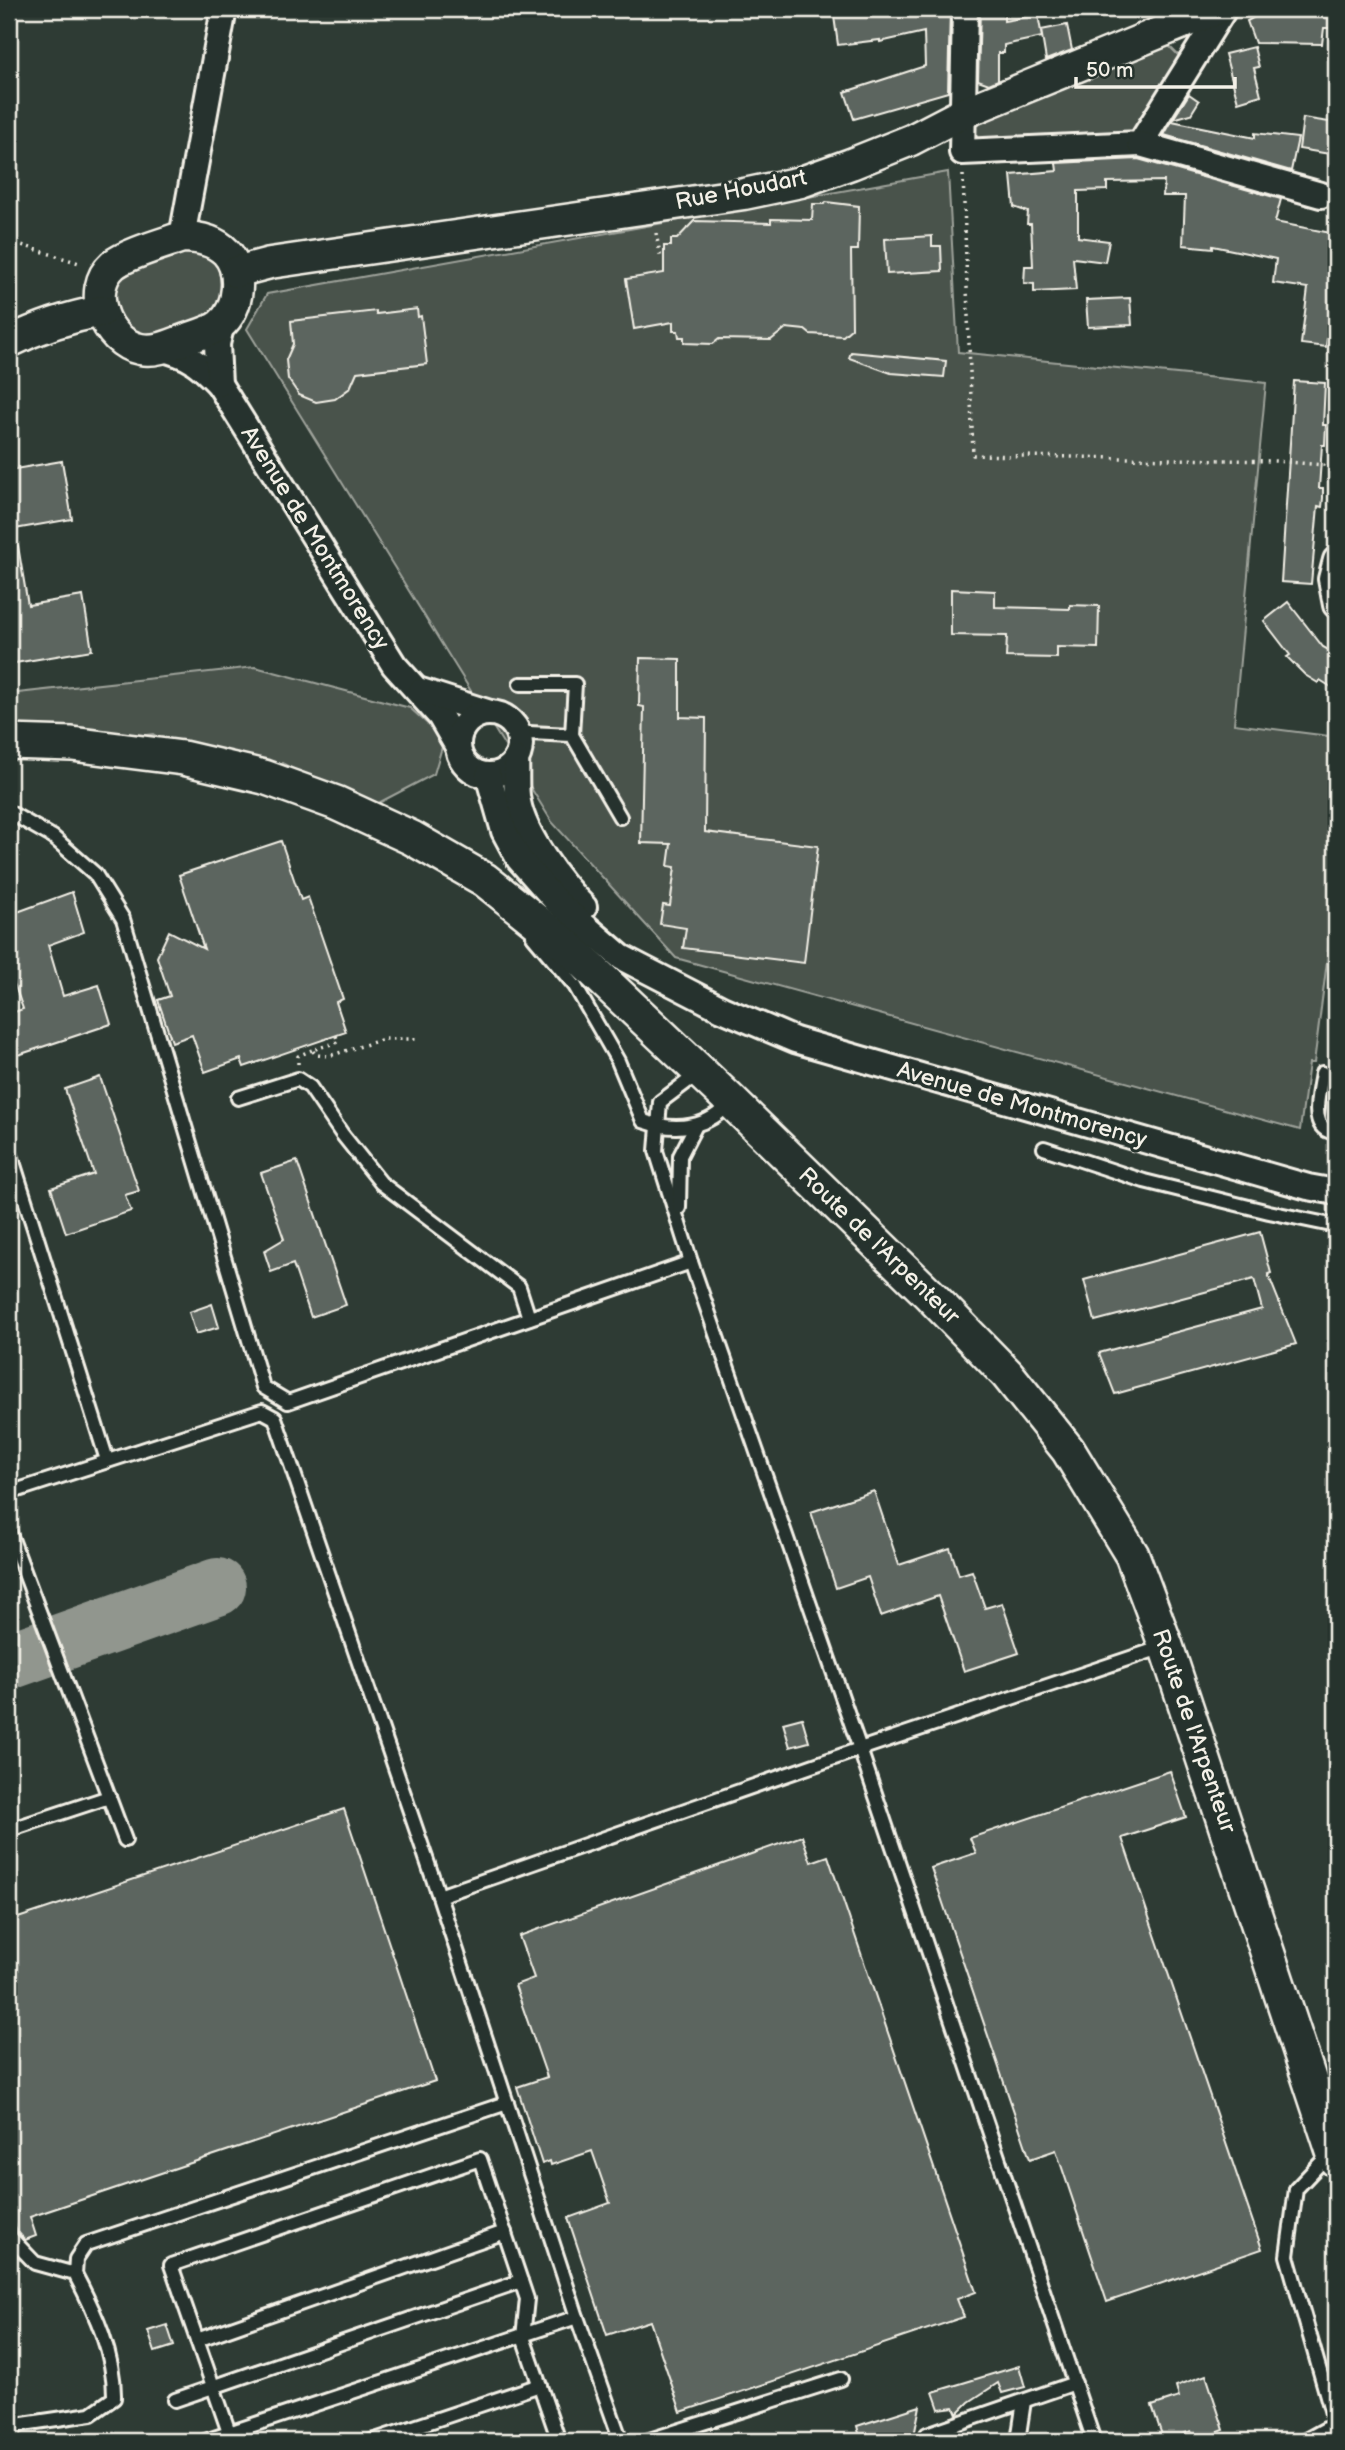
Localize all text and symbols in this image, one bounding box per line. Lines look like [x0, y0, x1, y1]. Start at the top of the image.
scale bar [1076, 46, 1235, 90]
text: 50 m [1086, 58, 1133, 83]
street label: Rue Houdart [673, 164, 809, 216]
street label: Avenue de Montmorency [235, 421, 396, 655]
street label: Avenue de Montmorency [894, 1056, 1151, 1154]
street label: Route de l'Arpenteur [792, 1162, 966, 1331]
street label: Route de l'Arpenteur [1146, 1625, 1242, 1837]

